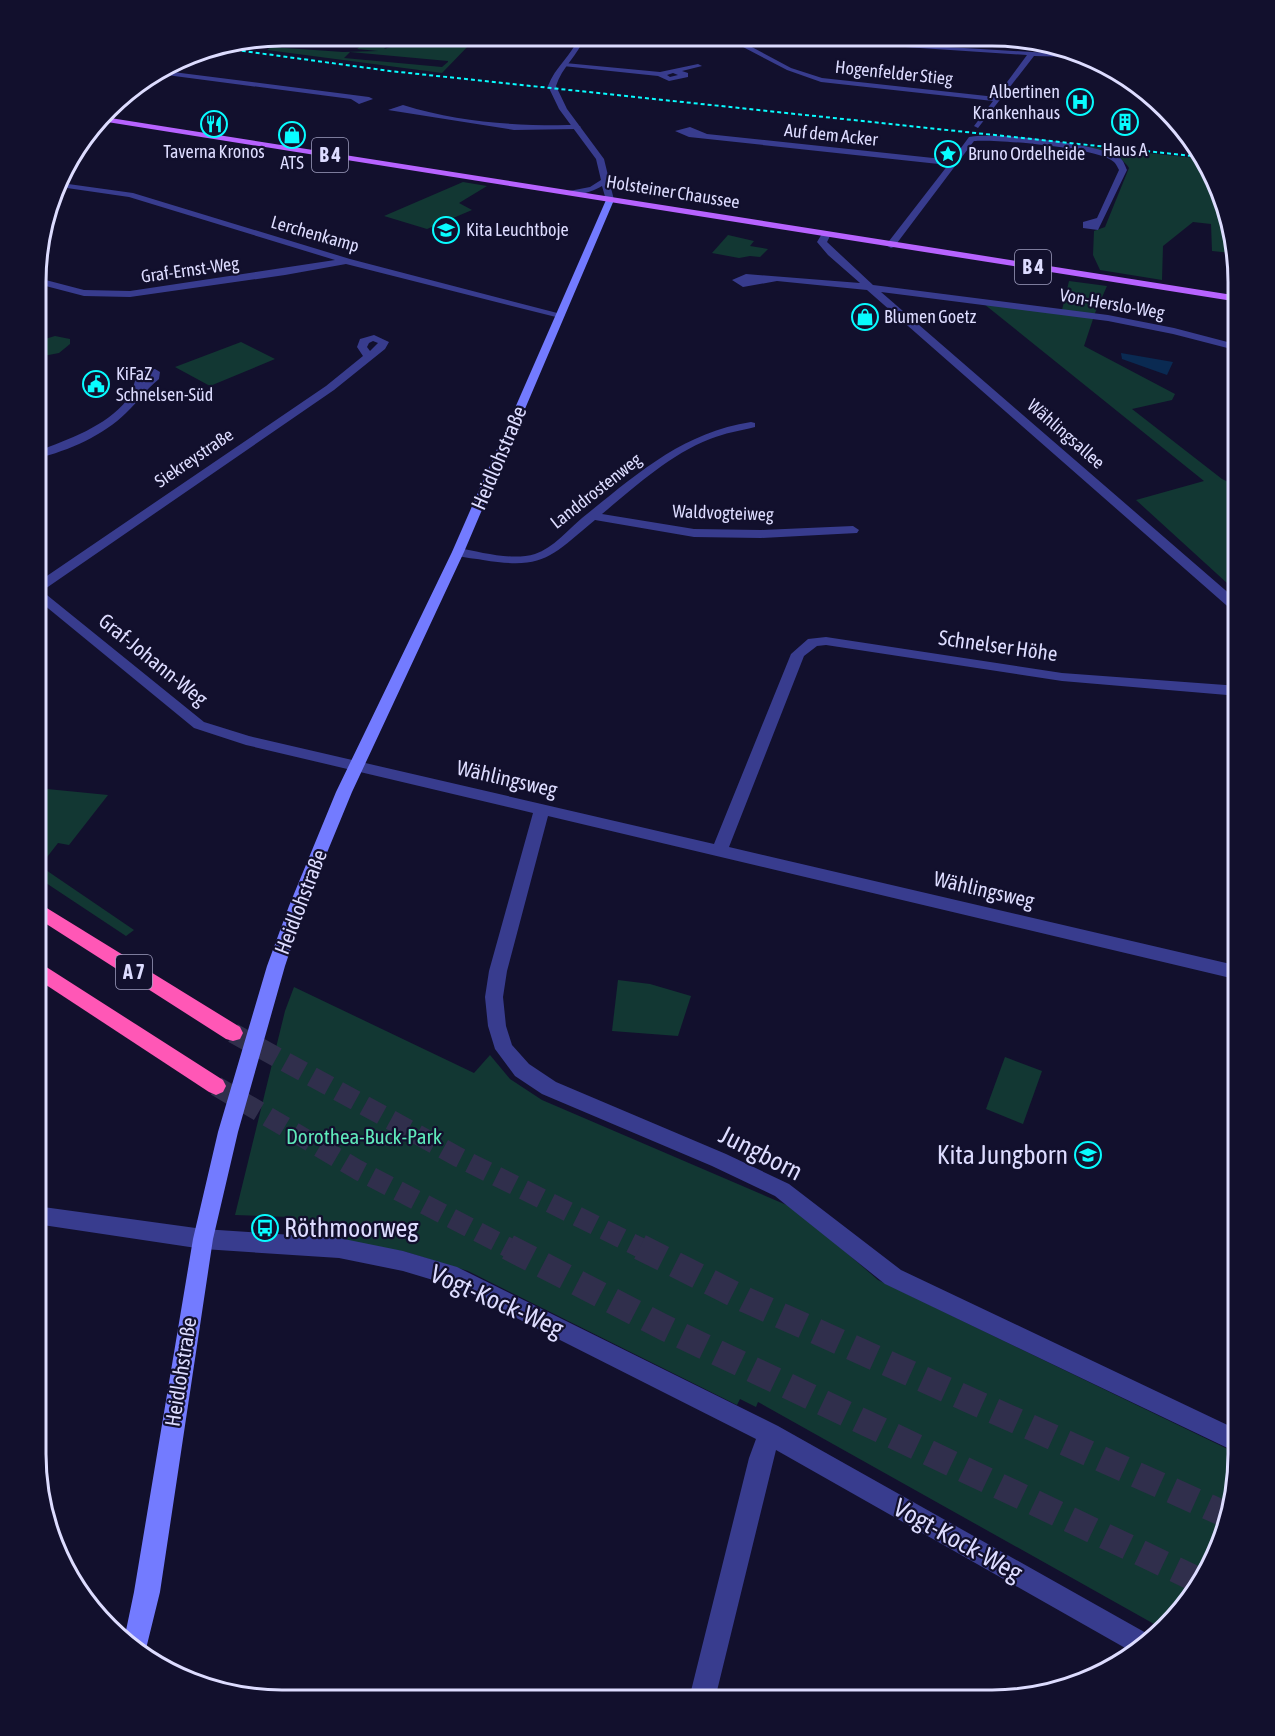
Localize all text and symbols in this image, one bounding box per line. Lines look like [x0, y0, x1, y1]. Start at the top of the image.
street label: Hogenfelder Stieg [834, 56, 954, 89]
place label: Albertinen Krankenhaus [973, 81, 1060, 123]
hospital icon: Albertinen Krankenhaus [1065, 87, 1095, 117]
building icon: Haus A [1110, 107, 1140, 137]
restaurant icon: Taverna Kronos [199, 109, 229, 139]
street label: Auf dem Acker [783, 119, 879, 150]
shop icon: ATS [277, 120, 307, 150]
road number: B 4 [312, 138, 348, 172]
place icon: Bruno Ordelheide [933, 139, 963, 169]
place label: Haus A [1102, 139, 1148, 160]
place label: Taverna Kronos [163, 141, 265, 162]
place label: Bruno Ordelheide [968, 143, 1085, 164]
place label: ATS [280, 152, 304, 173]
street label: Holsteiner Chaussee [605, 171, 741, 212]
street label: Lerchenkamp [269, 211, 362, 256]
school or university icon: Kita Leuchtboje [431, 215, 461, 245]
place label: Kita Leuchtboje [466, 219, 569, 240]
road number: B 4 [1015, 250, 1051, 284]
street label: Graf-Ernst-Weg [140, 252, 240, 287]
street label: Von-Herslo-Weg [1058, 284, 1166, 323]
shop icon: Blumen Goetz [850, 302, 880, 332]
place label: Blumen Goetz [884, 306, 977, 327]
place label: KiFaZ Schnelsen-Süd [116, 363, 213, 405]
public building icon: KiFaZ Schnelsen-Süd [81, 369, 111, 399]
street label: Wählingsallee [1023, 394, 1109, 473]
street label: Heidlohstraße [465, 402, 531, 513]
street label: Siekreystraße [151, 424, 237, 491]
street label: Landdrostenweg [546, 448, 646, 533]
street label: Waldvogteiweg [672, 500, 774, 525]
street label: Graf-Johann-Weg [94, 608, 213, 710]
street label: Schnelser Höhe [937, 625, 1059, 665]
street label: Wählingsweg [455, 755, 560, 801]
street label: Heidlohstraße [269, 846, 331, 957]
street label: Wählingsweg [932, 866, 1037, 912]
road number: A 7 [116, 955, 152, 989]
street label: Jungborn [714, 1119, 808, 1187]
park label: Dorothea-Buck-Park [286, 1124, 442, 1148]
place label: Kita Jungborn [937, 1140, 1068, 1170]
school or university icon: Kita Jungborn [1073, 1140, 1103, 1170]
bus stop icon: Röthmoorweg [250, 1213, 280, 1243]
place label: Röthmoorweg [284, 1213, 419, 1243]
street label: Vogt-Kock-Weg [426, 1258, 569, 1344]
street label: Heidlohstraße [160, 1315, 200, 1428]
street label: Vogt-Kock-Weg [888, 1492, 1028, 1588]

